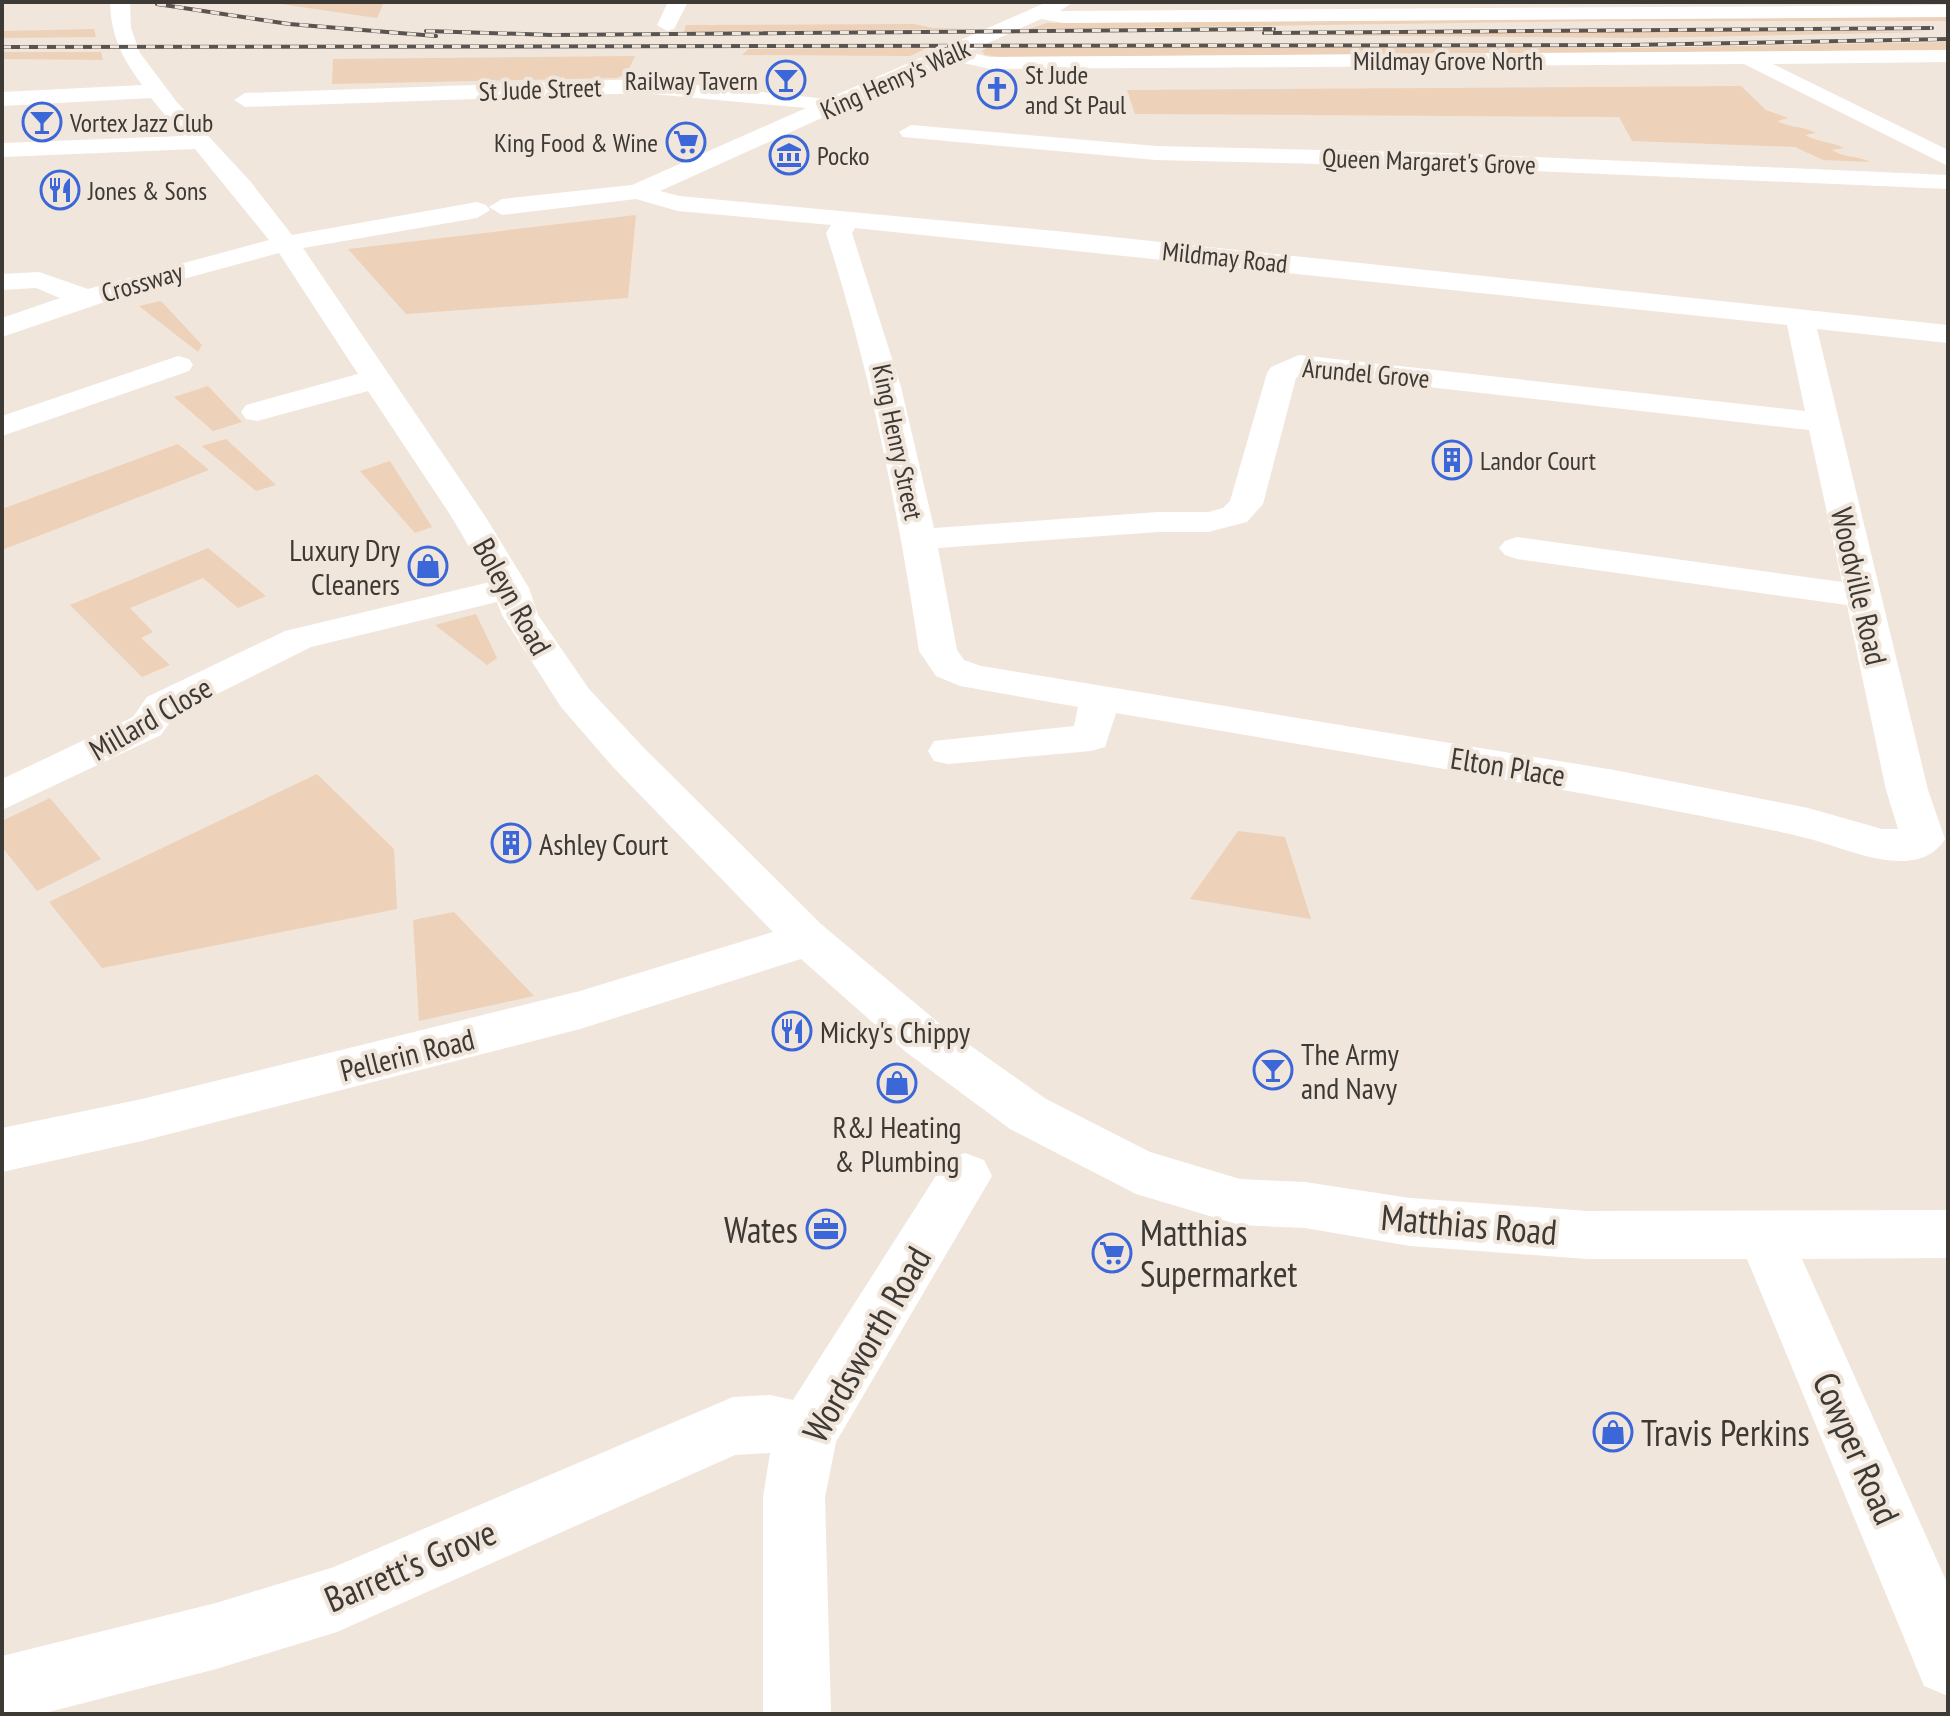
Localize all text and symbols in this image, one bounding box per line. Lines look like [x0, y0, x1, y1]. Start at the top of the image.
street label: King Henry's Walk [815, 31, 975, 127]
street label: Mildmay Grove North [1353, 44, 1543, 77]
place label: St Jude and St Paul [1025, 58, 1126, 121]
bar icon: Railway Tavern [765, 59, 807, 101]
place label: Railway Tavern [625, 64, 758, 97]
church icon: St Jude and St Paul [976, 68, 1018, 110]
street label: St Jude Street [478, 70, 602, 108]
bar icon: Vortex Jazz Club [21, 101, 63, 143]
place label: Vortex Jazz Club [69, 106, 213, 139]
supermarket icon: King Food & Wine [665, 121, 707, 163]
place label: King Food & Wine [494, 126, 658, 159]
museum icon: Pocko [768, 134, 810, 176]
place label: Pocko [817, 139, 870, 172]
street label: Queen Margaret's Grove [1322, 141, 1536, 181]
restaurant icon: Jones & Sons [39, 169, 81, 211]
place label: Jones & Sons [87, 174, 207, 207]
street label: Mildmay Road [1161, 234, 1289, 280]
street label: Crossway [98, 255, 187, 309]
street label: Arundel Grove [1301, 351, 1431, 395]
street label: King Henry Street [865, 361, 931, 523]
building icon: Landor Court [1431, 439, 1473, 481]
place label: Landor Court [1480, 444, 1596, 477]
street label: Woodville Road [1823, 504, 1897, 668]
place label: Luxury Dry Cleaners [289, 530, 401, 603]
street label: Boleyn Road [465, 531, 561, 661]
shop icon: Luxury Dry Cleaners [407, 545, 449, 587]
street label: Millard Close [82, 667, 218, 769]
street label: Elton Place [1448, 738, 1568, 794]
building icon: Ashley Court [490, 822, 532, 864]
place label: Ashley Court [539, 824, 669, 863]
restaurant icon: Micky's Chippy [771, 1010, 813, 1052]
place label: Micky's Chippy [820, 1012, 971, 1051]
street label: Pellerin Road [336, 1019, 478, 1089]
place label: The Army and Navy [1301, 1034, 1399, 1107]
bar icon: The Army and Navy [1252, 1049, 1294, 1091]
shop icon: R&J Heating & Plumbing [876, 1062, 918, 1104]
place label: R&J Heating & Plumbing [832, 1107, 962, 1180]
street label: Matthias Road [1379, 1193, 1559, 1255]
place label: Wates [724, 1206, 798, 1253]
office icon: Wates [805, 1208, 847, 1250]
place label: Matthias Supermarket [1140, 1209, 1298, 1297]
supermarket icon: Matthias Supermarket [1091, 1232, 1133, 1274]
street label: Wordsworth Road [791, 1238, 941, 1450]
street label: Cowper Road [1803, 1365, 1911, 1531]
place label: Travis Perkins [1641, 1409, 1810, 1456]
shop icon: Travis Perkins [1592, 1411, 1634, 1453]
street label: Barrett's Grove [317, 1508, 503, 1622]

